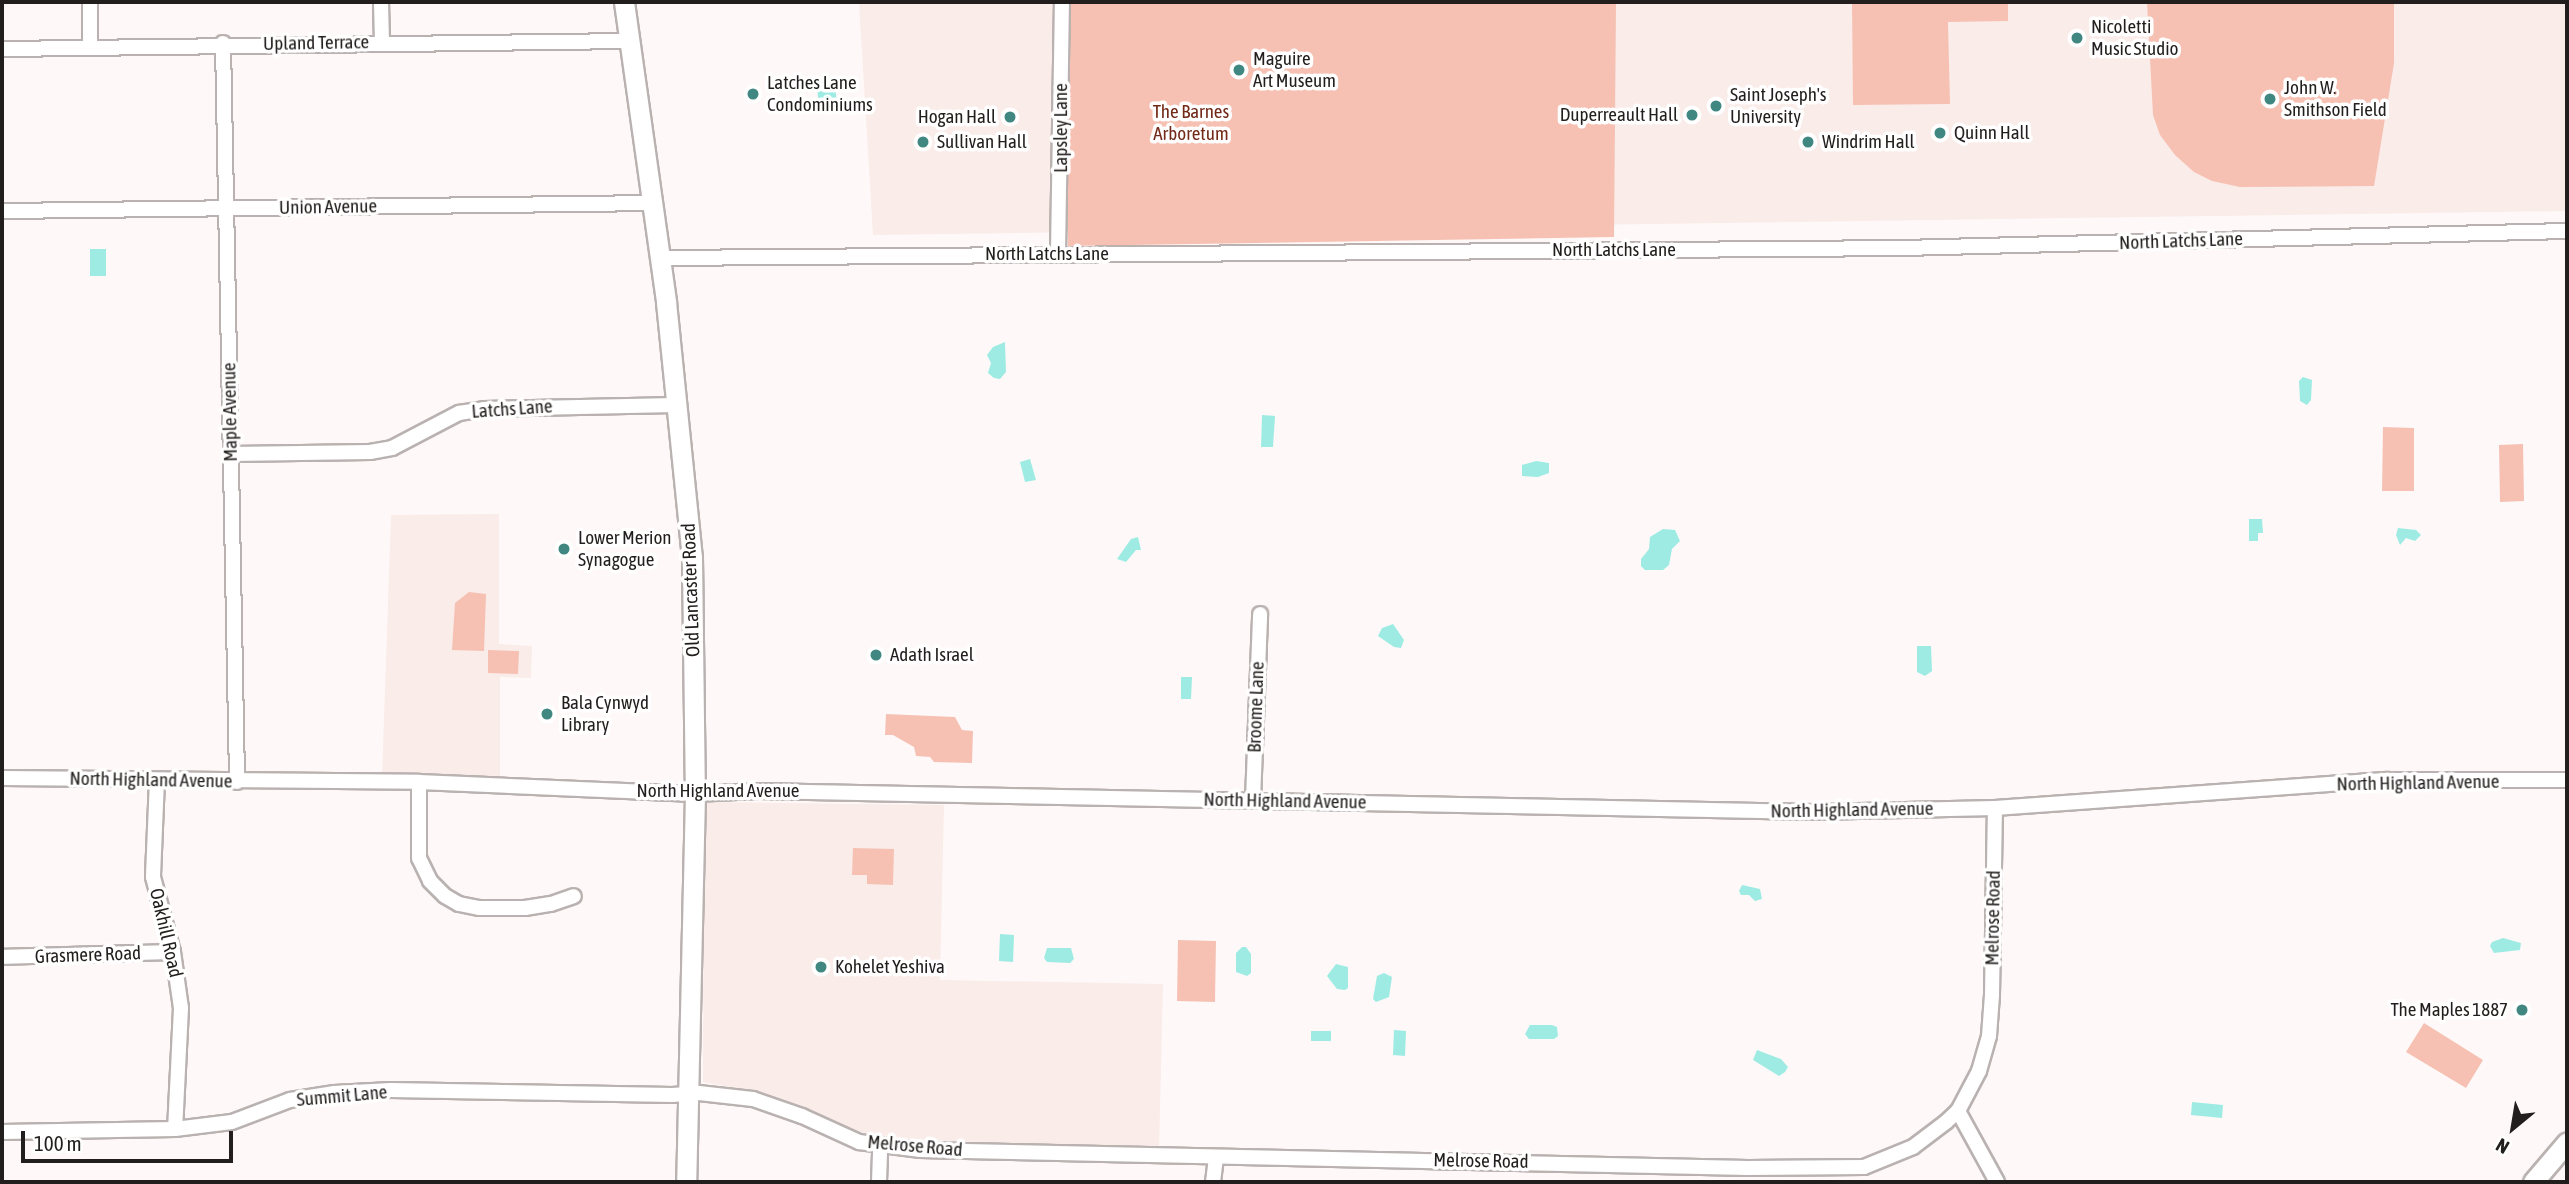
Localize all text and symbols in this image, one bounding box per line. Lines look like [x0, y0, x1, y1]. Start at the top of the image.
place label: Nicoletti Music Studio [2091, 16, 2179, 60]
marker: Nicoletti Music Studio [2069, 30, 2085, 46]
street label: Upland Terrace [263, 31, 369, 55]
place label: Maguire Art Museum [1253, 48, 1336, 92]
marker: Maguire Art Museum [1231, 62, 1247, 78]
place label: Latches Lane Condominiums [767, 72, 873, 116]
place label: John W. Smithson Field [2284, 77, 2387, 121]
street label: Lapsley Lane [1050, 83, 1072, 173]
place label: Saint Joseph's University [1730, 84, 1826, 128]
marker: Latches Lane Condominiums [745, 86, 761, 102]
marker: John W. Smithson Field [2262, 91, 2278, 107]
marker: Saint Joseph's University [1708, 98, 1724, 114]
park label: The Barnes Arboretum [1153, 101, 1229, 145]
place label: Duperreault Hall [1560, 104, 1678, 126]
place label: Hogan Hall [918, 106, 996, 128]
marker: Duperreault Hall [1684, 107, 1700, 123]
marker: Hogan Hall [1002, 109, 1018, 125]
place label: Quinn Hall [1954, 122, 2030, 144]
marker: Quinn Hall [1932, 125, 1948, 141]
place label: Sullivan Hall [937, 131, 1027, 153]
place label: Windrim Hall [1822, 131, 1915, 153]
marker: Sullivan Hall [915, 134, 931, 150]
marker: Windrim Hall [1800, 134, 1816, 150]
street label: Union Avenue [279, 195, 377, 219]
street label: North Latchs Lane [2119, 227, 2243, 255]
street label: North Latchs Lane [1552, 239, 1676, 261]
street label: North Latchs Lane [985, 243, 1109, 265]
street label: Maple Avenue [218, 362, 242, 462]
street label: Latchs Lane [471, 395, 553, 423]
street label: Old Lancaster Road [677, 523, 705, 657]
place label: Lower Merion Synagogue [578, 527, 672, 571]
marker: Lower Merion Synagogue [556, 541, 572, 557]
place label: Adath Israel [890, 644, 974, 666]
marker: Adath Israel [868, 647, 884, 663]
street label: Broome Lane [1243, 661, 1269, 753]
place label: Bala Cynwyd Library [561, 692, 649, 736]
marker: Bala Cynwyd Library [539, 706, 555, 722]
street label: North Highland Avenue [69, 767, 233, 793]
street label: North Highland Avenue [2336, 770, 2500, 796]
street label: North Highland Avenue [637, 780, 799, 802]
street label: North Highland Avenue [1203, 788, 1367, 814]
street label: North Highland Avenue [1770, 797, 1934, 823]
street label: Melrose Road [1981, 870, 2005, 966]
street label: Oakhill Road [145, 886, 187, 980]
street label: Grasmere Road [35, 942, 141, 968]
place label: Kohelet Yeshiva [835, 956, 945, 978]
marker: Kohelet Yeshiva [813, 959, 829, 975]
place label: The Maples 1887 [2391, 999, 2508, 1021]
marker: The Maples 1887 [2514, 1002, 2530, 1018]
street label: Summit Lane [296, 1081, 388, 1111]
north arrow [2478, 1093, 2548, 1163]
scale bar [24, 1118, 236, 1162]
street label: Melrose Road [867, 1130, 963, 1162]
text: 100 m [34, 1131, 82, 1155]
text: N [2492, 1134, 2513, 1159]
street label: Melrose Road [1433, 1149, 1529, 1173]

